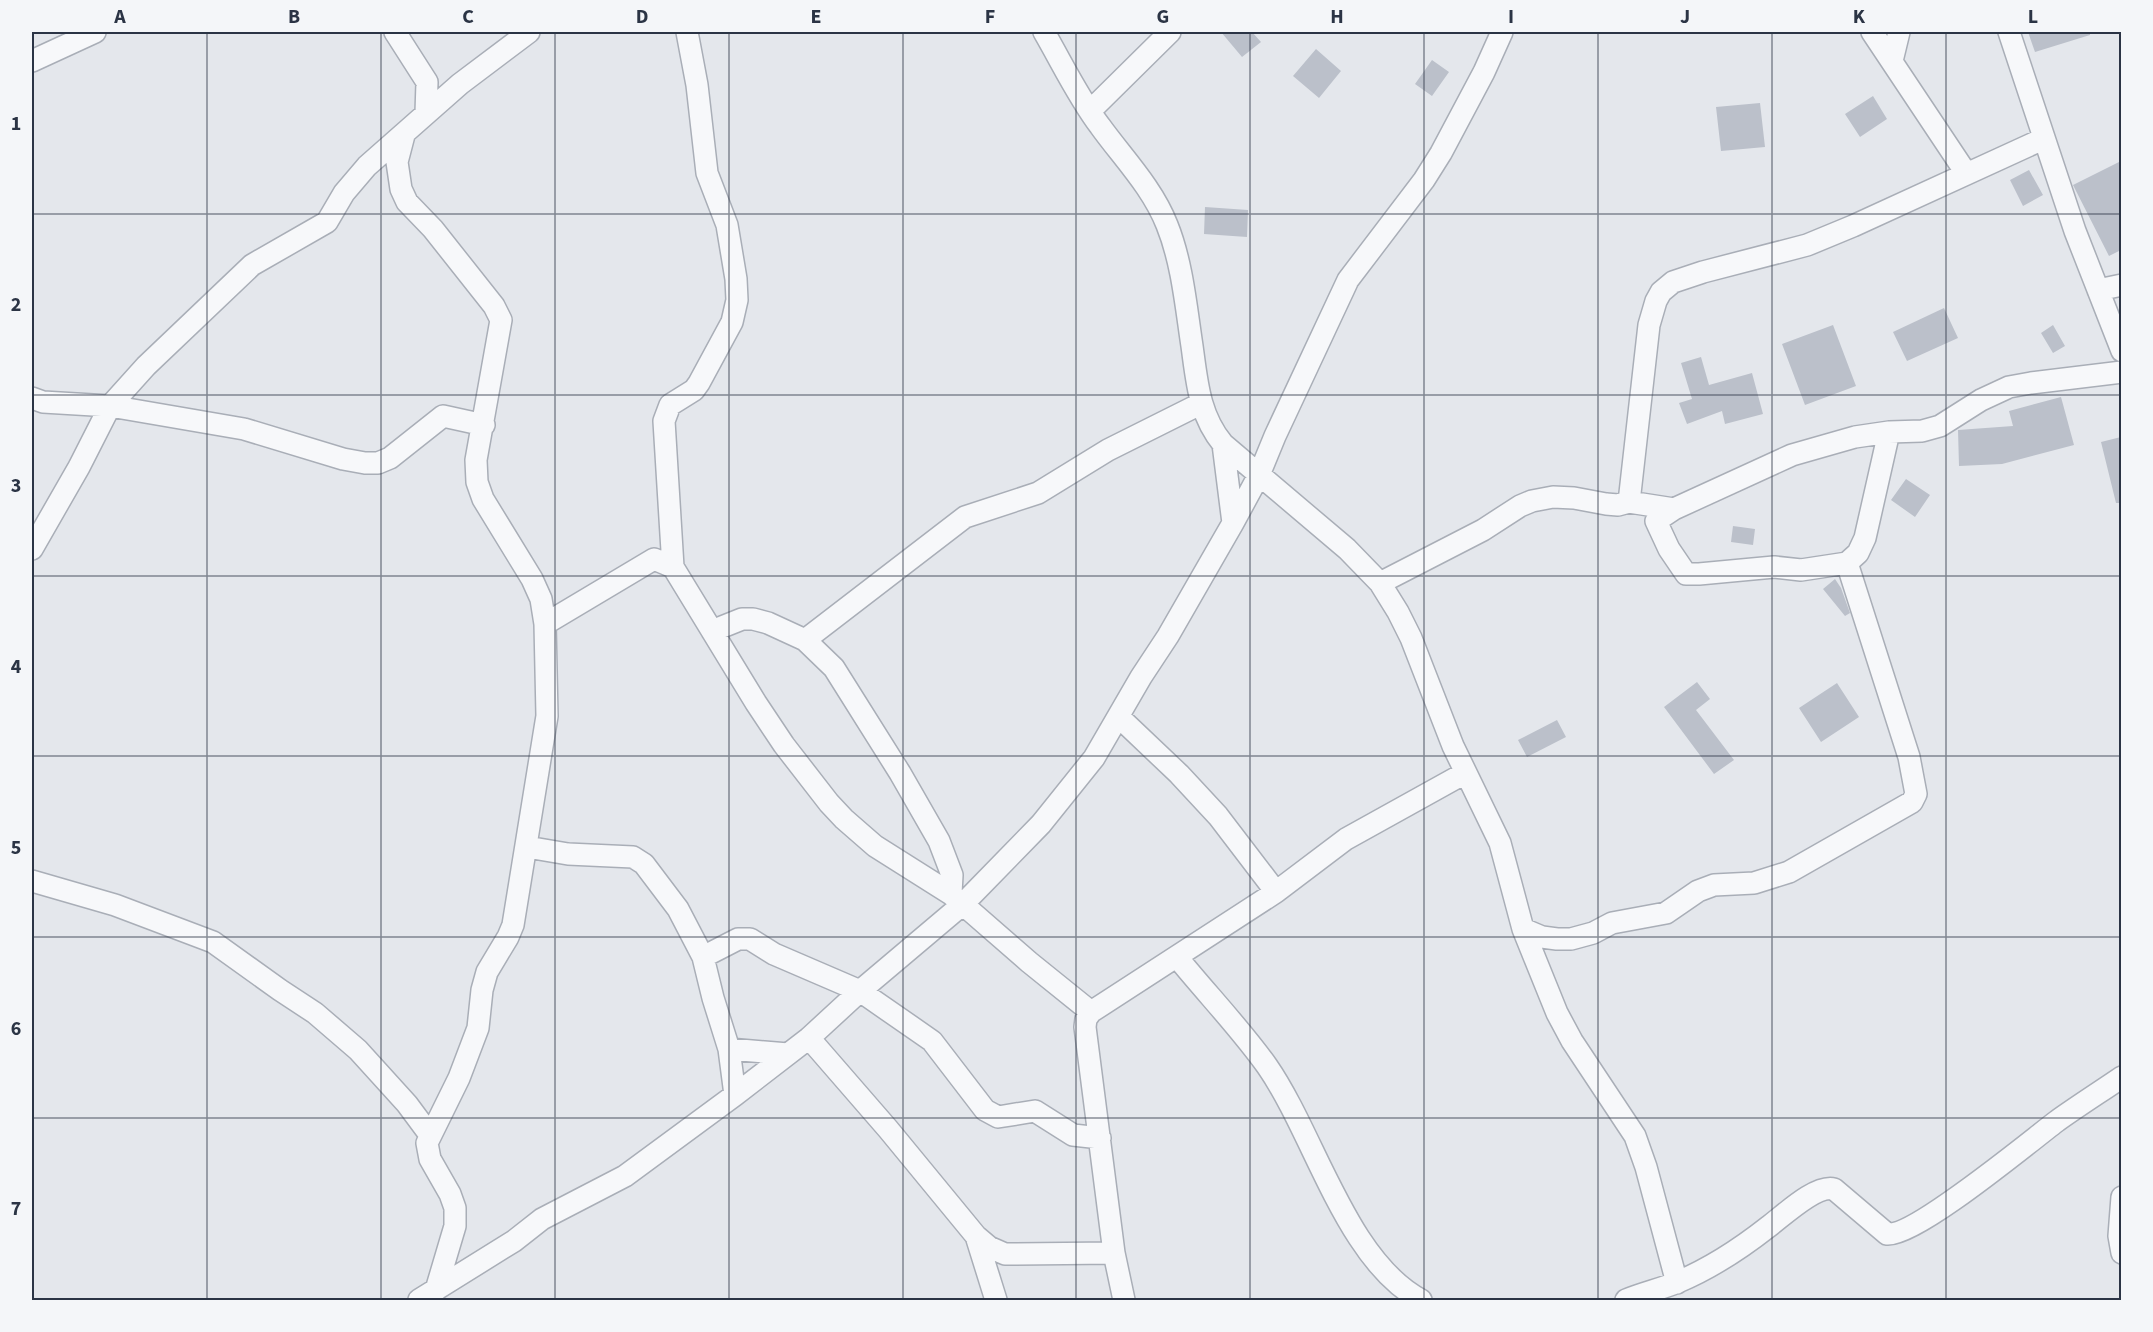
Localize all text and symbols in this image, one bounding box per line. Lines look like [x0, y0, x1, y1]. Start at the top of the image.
text: A [113, 3, 126, 31]
text: B [288, 3, 300, 31]
text: C [462, 3, 474, 31]
text: D [636, 3, 648, 31]
text: E [811, 3, 821, 31]
text: F [985, 3, 995, 31]
text: G [1157, 3, 1169, 31]
text: H [1330, 3, 1344, 31]
text: I [1508, 3, 1514, 31]
text: J [1680, 3, 1690, 31]
text: K [1853, 3, 1866, 31]
text: L [2028, 3, 2038, 31]
text: 1 [11, 110, 21, 138]
text: 2 [11, 291, 21, 319]
text: 3 [11, 472, 21, 500]
text: 4 [11, 653, 22, 681]
text: 5 [11, 834, 21, 862]
text: 6 [11, 1015, 21, 1043]
text: 7 [11, 1195, 21, 1223]

